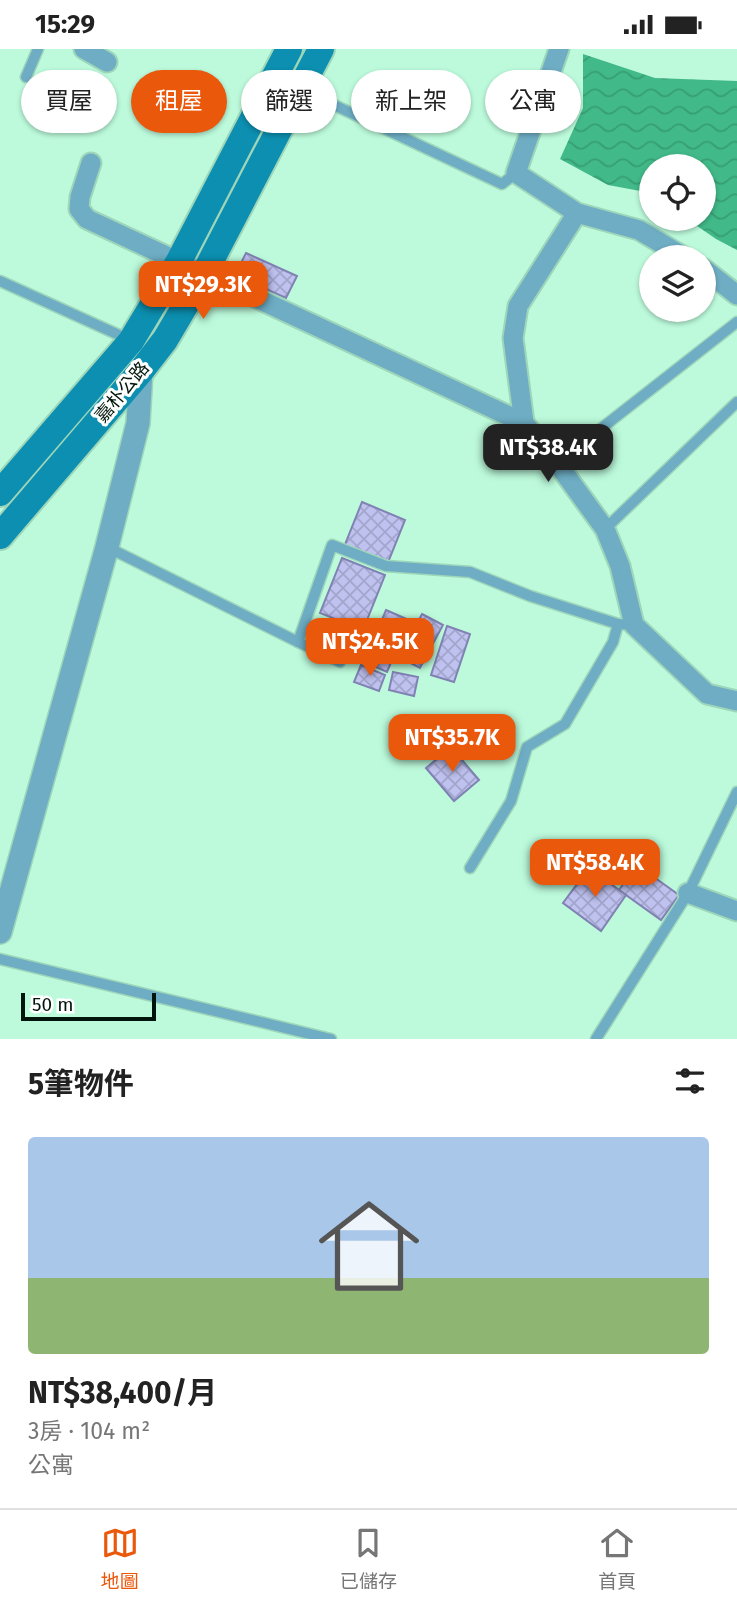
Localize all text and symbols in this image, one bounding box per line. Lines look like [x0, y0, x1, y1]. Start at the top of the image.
text: 15:29 [35, 9, 95, 40]
chip: 買屋 [21, 70, 117, 133]
chip: 租屋 [131, 70, 227, 133]
chip: 篩選 [241, 70, 337, 133]
chip: 新上架 [351, 70, 471, 133]
chip: 公寓 [485, 70, 581, 133]
map controls [639, 154, 716, 322]
button: locate [639, 154, 716, 231]
button: layers [639, 245, 716, 322]
pin: NT$29.3K [131, 261, 275, 321]
text: NT$29.3K [155, 270, 251, 298]
street label: 嘉朴公路 [90, 357, 154, 427]
pin: NT$38.4K [476, 425, 620, 484]
text: NT$38.4K [499, 433, 597, 461]
pin: NT$24.5K [298, 619, 442, 678]
text: NT$24.5K [322, 627, 418, 655]
pin: NT$35.7K [380, 715, 524, 774]
text: NT$35.7K [405, 723, 499, 751]
pin: NT$58.4K [523, 839, 667, 899]
text: NT$58.4K [546, 848, 644, 876]
scale bar [21, 990, 156, 1022]
text: 50 m [32, 993, 73, 1016]
icon: filters [671, 1062, 709, 1100]
text: 5筆物件 [28, 1066, 134, 1102]
icon: home [306, 1183, 432, 1309]
text: NT$38,400/月 [28, 1375, 217, 1411]
text: 3房 · 104 m² [28, 1417, 150, 1445]
text: 公寓 [28, 1451, 74, 1479]
tab: 地圖 [101, 1524, 139, 1593]
tab: 已儲存 [340, 1524, 397, 1593]
tab: 首頁 [598, 1524, 636, 1593]

